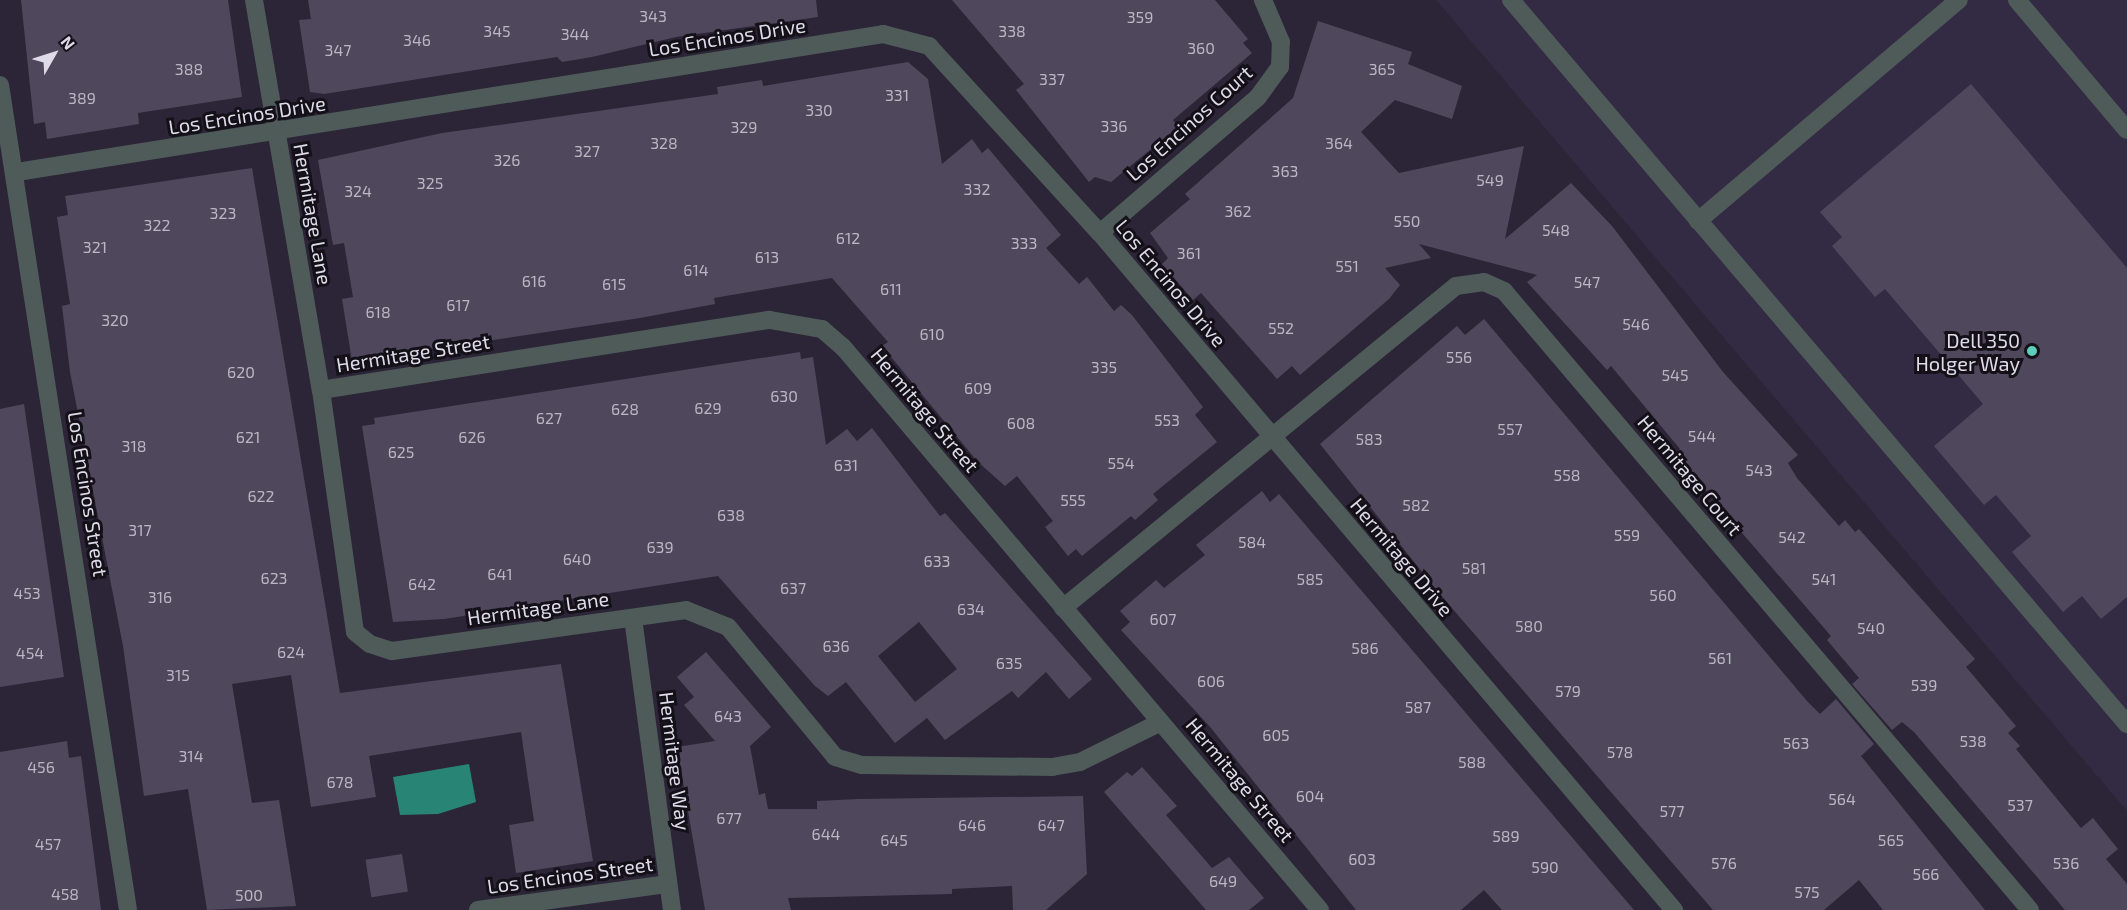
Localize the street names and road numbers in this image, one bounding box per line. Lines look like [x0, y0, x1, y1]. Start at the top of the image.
street label: Los Encinos Drive [647, 13, 807, 61]
street label: Los Encinos Court [1121, 60, 1257, 186]
street label: Los Encinos Drive [167, 91, 327, 139]
street label: Hermitage Lane [289, 141, 337, 287]
street label: Los Encinos Drive [1111, 214, 1231, 352]
street label: Hermitage Street [335, 329, 491, 377]
street label: Hermitage Street [866, 343, 984, 477]
street label: Los Encinos Street [63, 410, 113, 578]
street label: Hermitage Court [1633, 410, 1747, 540]
street label: Hermitage Drive [1346, 493, 1458, 621]
street label: Hermitage Lane [465, 586, 611, 630]
street label: Hermitage Way [655, 690, 695, 832]
street label: Hermitage Street [1181, 713, 1299, 847]
street label: Los Encinos Street [486, 851, 654, 899]

